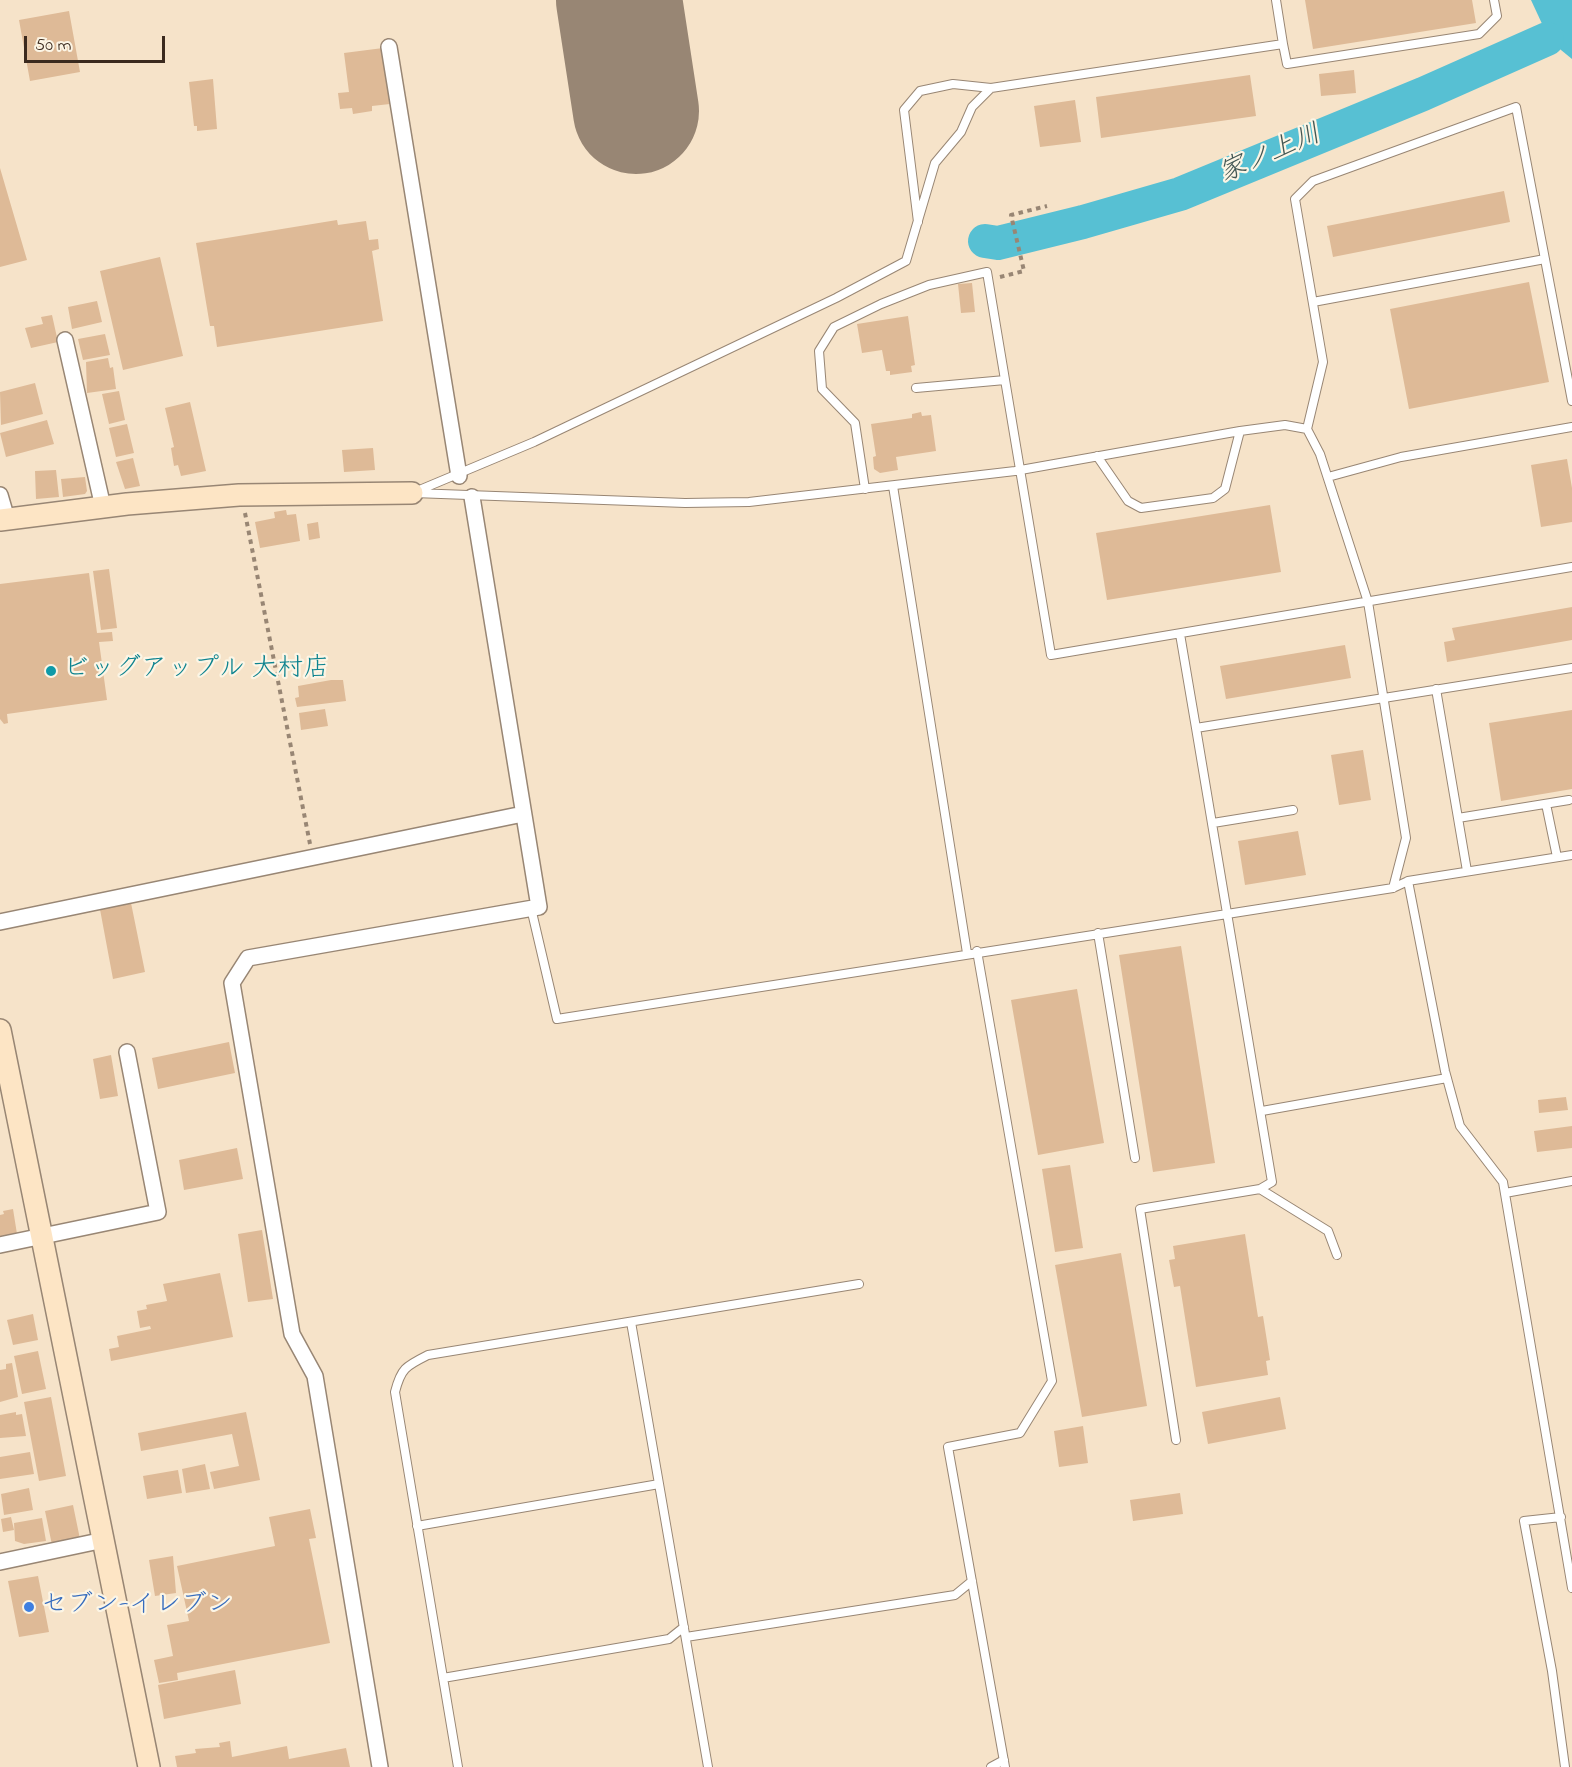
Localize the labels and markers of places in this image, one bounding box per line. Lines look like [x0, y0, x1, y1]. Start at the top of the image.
place label: ビッグアップル 大村店 [63, 655, 329, 687]
marker: ビッグアップル 大村店 [44, 664, 58, 678]
place label: セブン-イレブン [41, 1591, 233, 1623]
marker: セブン-イレブン [22, 1600, 36, 1614]

